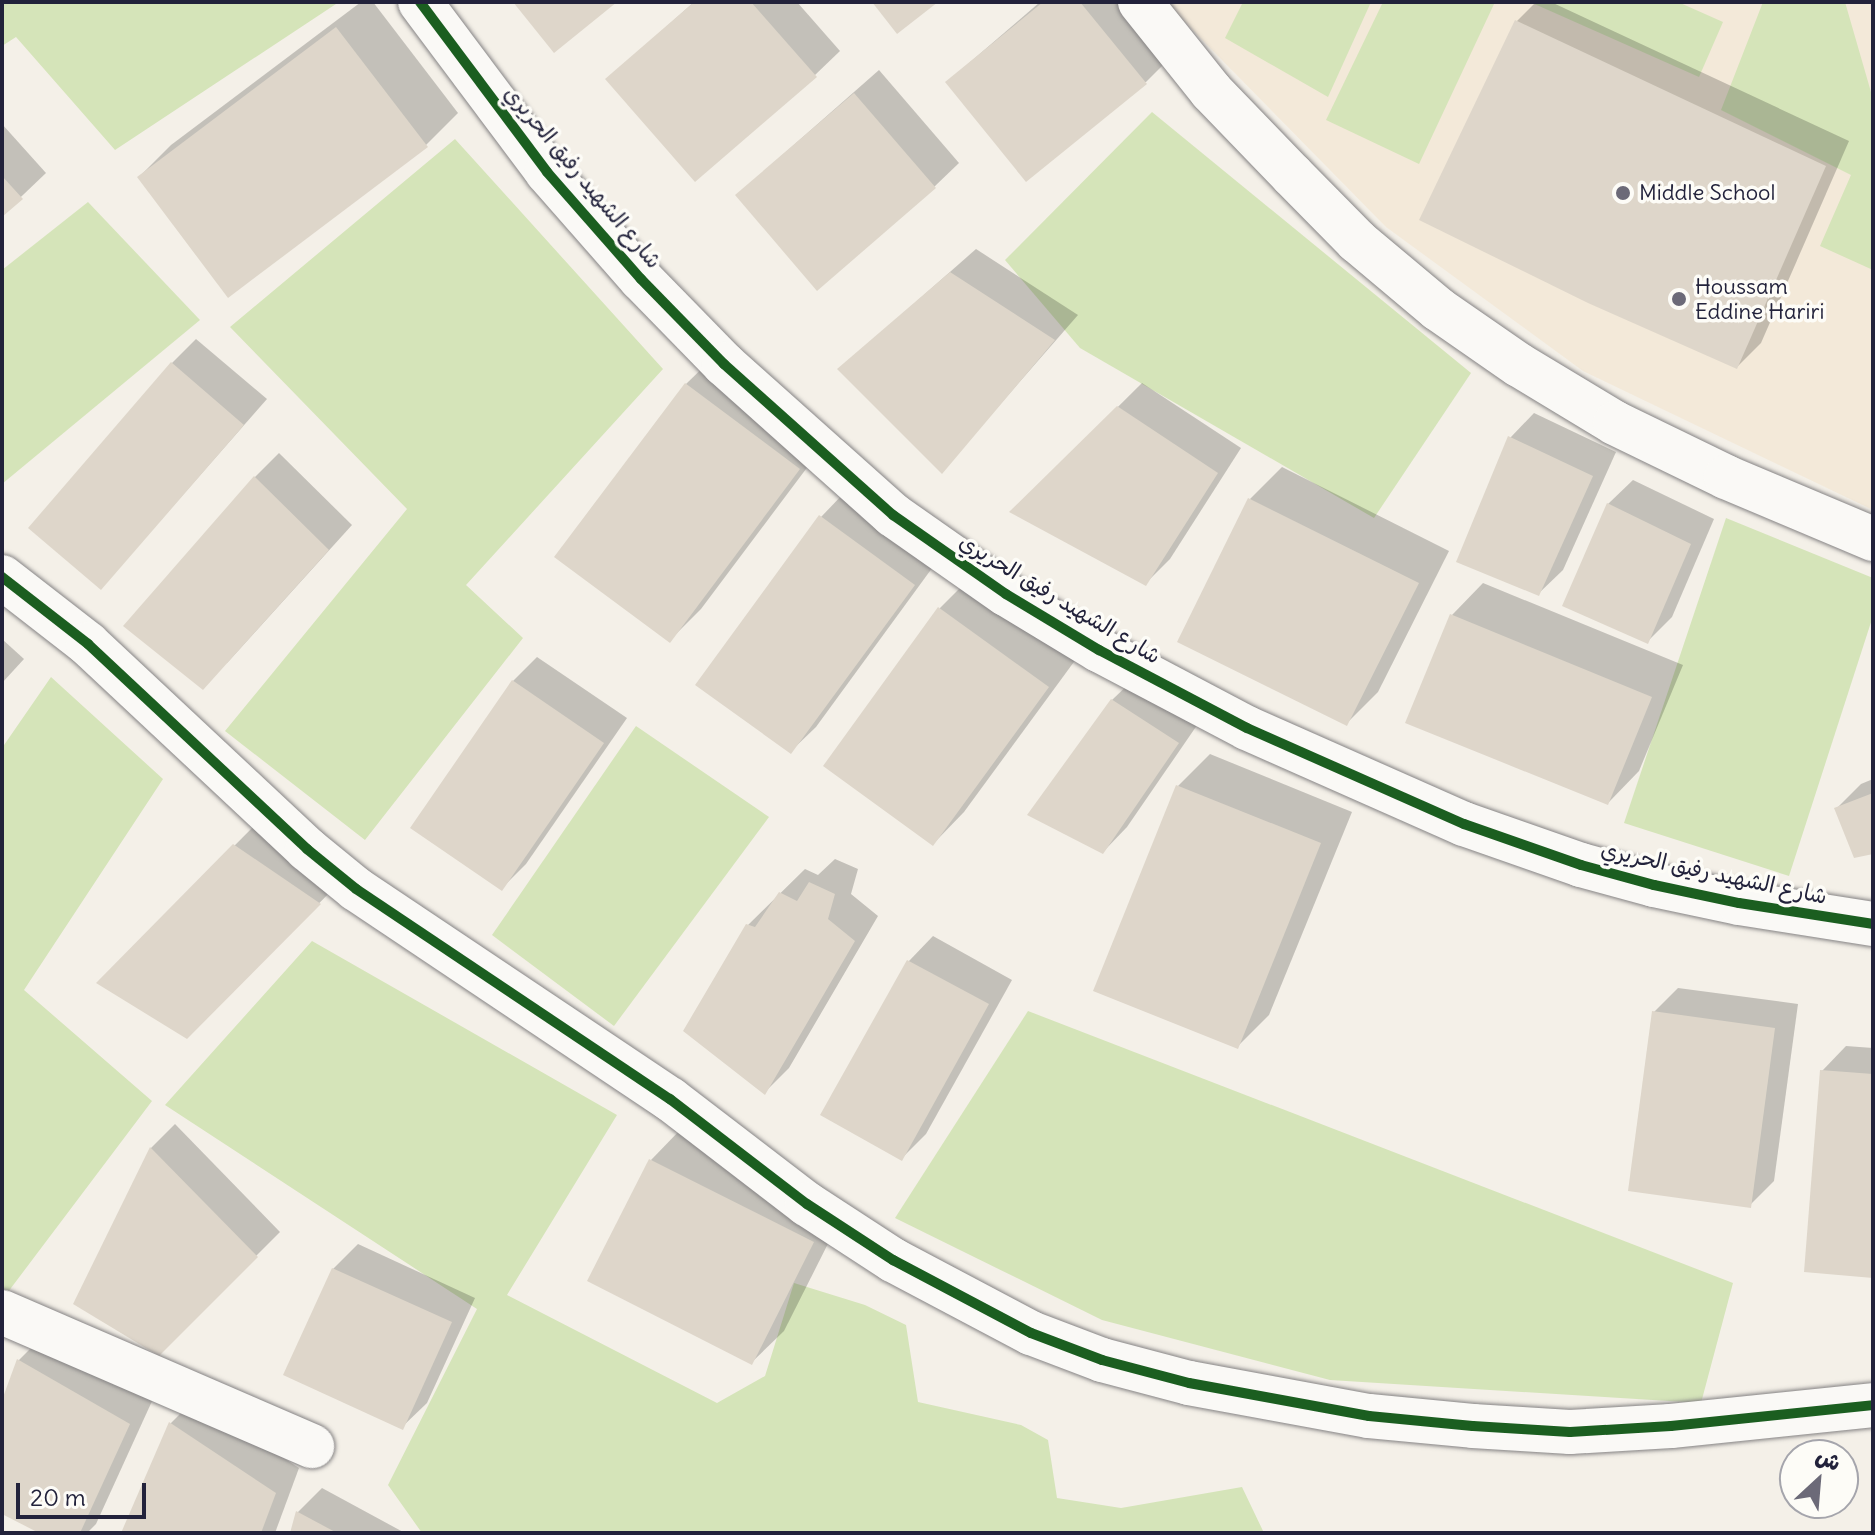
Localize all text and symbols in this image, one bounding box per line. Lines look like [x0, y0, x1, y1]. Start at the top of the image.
street label: شارع الشهيد رفيق الحريري [499, 80, 667, 274]
place label: Middle School [1639, 180, 1775, 206]
marker: Middle School [1614, 184, 1632, 202]
place label: Houssam Eddine Hariri [1695, 273, 1824, 324]
marker: Houssam Eddine Hariri [1670, 290, 1688, 308]
street label: شارع الشهيد رفيق الحريري [955, 528, 1165, 670]
street label: شارع الشهيد رفيق الحريري [1599, 836, 1829, 910]
north arrow [1779, 1439, 1859, 1519]
text: ش [1812, 1441, 1846, 1477]
scale bar [20, 1467, 150, 1517]
text: 20 m [30, 1482, 86, 1512]

